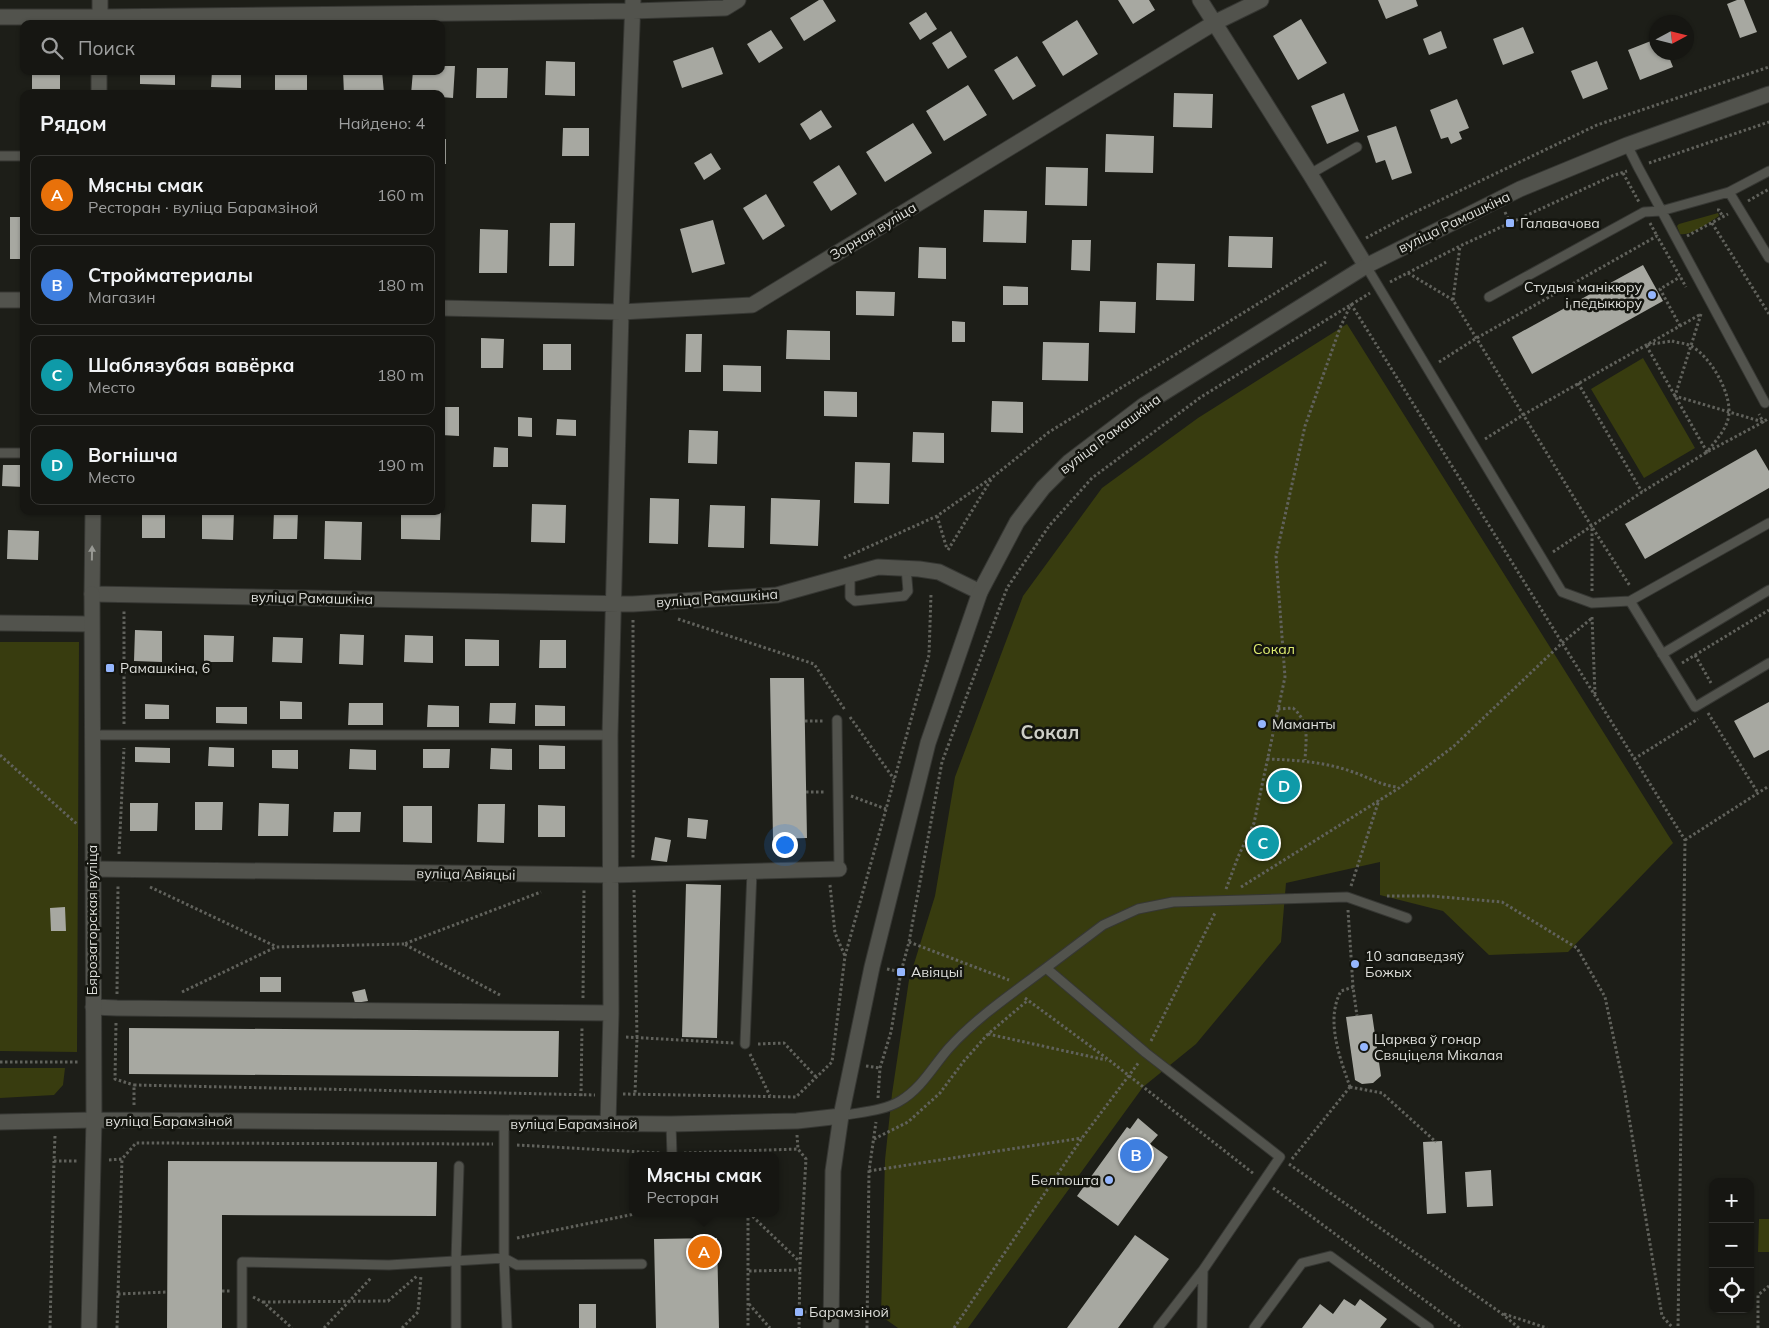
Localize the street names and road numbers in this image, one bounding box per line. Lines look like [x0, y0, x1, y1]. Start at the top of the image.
street label: вуліца Рамашкіна [1395, 187, 1513, 257]
street label: Зорная вуліца [826, 198, 920, 264]
street label: вуліца Рамашкіна [1056, 390, 1164, 478]
street label: вуліца Рамашкіна [655, 585, 779, 611]
street label: вуліца Рамашкіна [251, 588, 373, 608]
street label: Бярозагорская вуліца [83, 845, 101, 995]
street label: вуліца Авіяцыі [416, 864, 516, 884]
street label: вуліца Барамзіной [105, 1112, 233, 1130]
street label: вуліца Барамзіной [510, 1115, 638, 1133]

